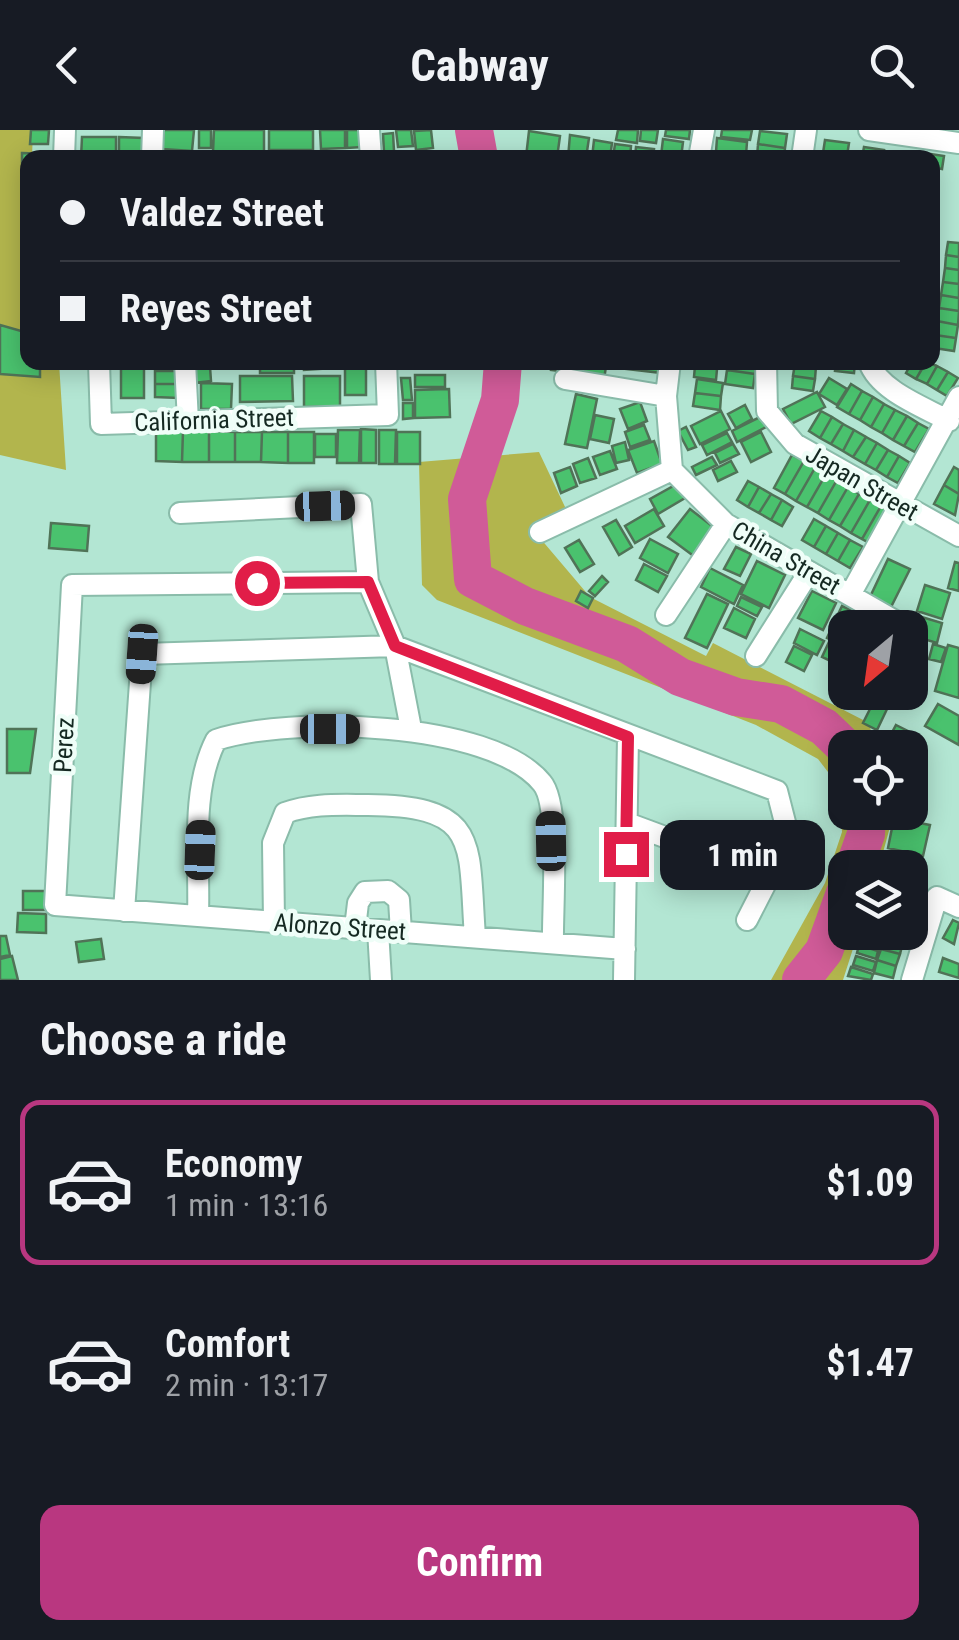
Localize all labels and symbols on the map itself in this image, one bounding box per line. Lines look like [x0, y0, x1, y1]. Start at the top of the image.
street label: California Street [134, 403, 294, 437]
street label: Japan Street [801, 439, 923, 527]
car [294, 490, 356, 522]
street label: China Street [727, 515, 845, 601]
route start [235, 561, 280, 606]
north arrow [828, 610, 928, 710]
car [125, 623, 159, 685]
car [300, 714, 360, 744]
street label: Perez [48, 717, 80, 773]
car [535, 811, 567, 871]
car [184, 819, 216, 881]
callout: 1 min [661, 819, 826, 889]
route end [604, 832, 649, 877]
street label: Alonzo Street [273, 908, 407, 946]

